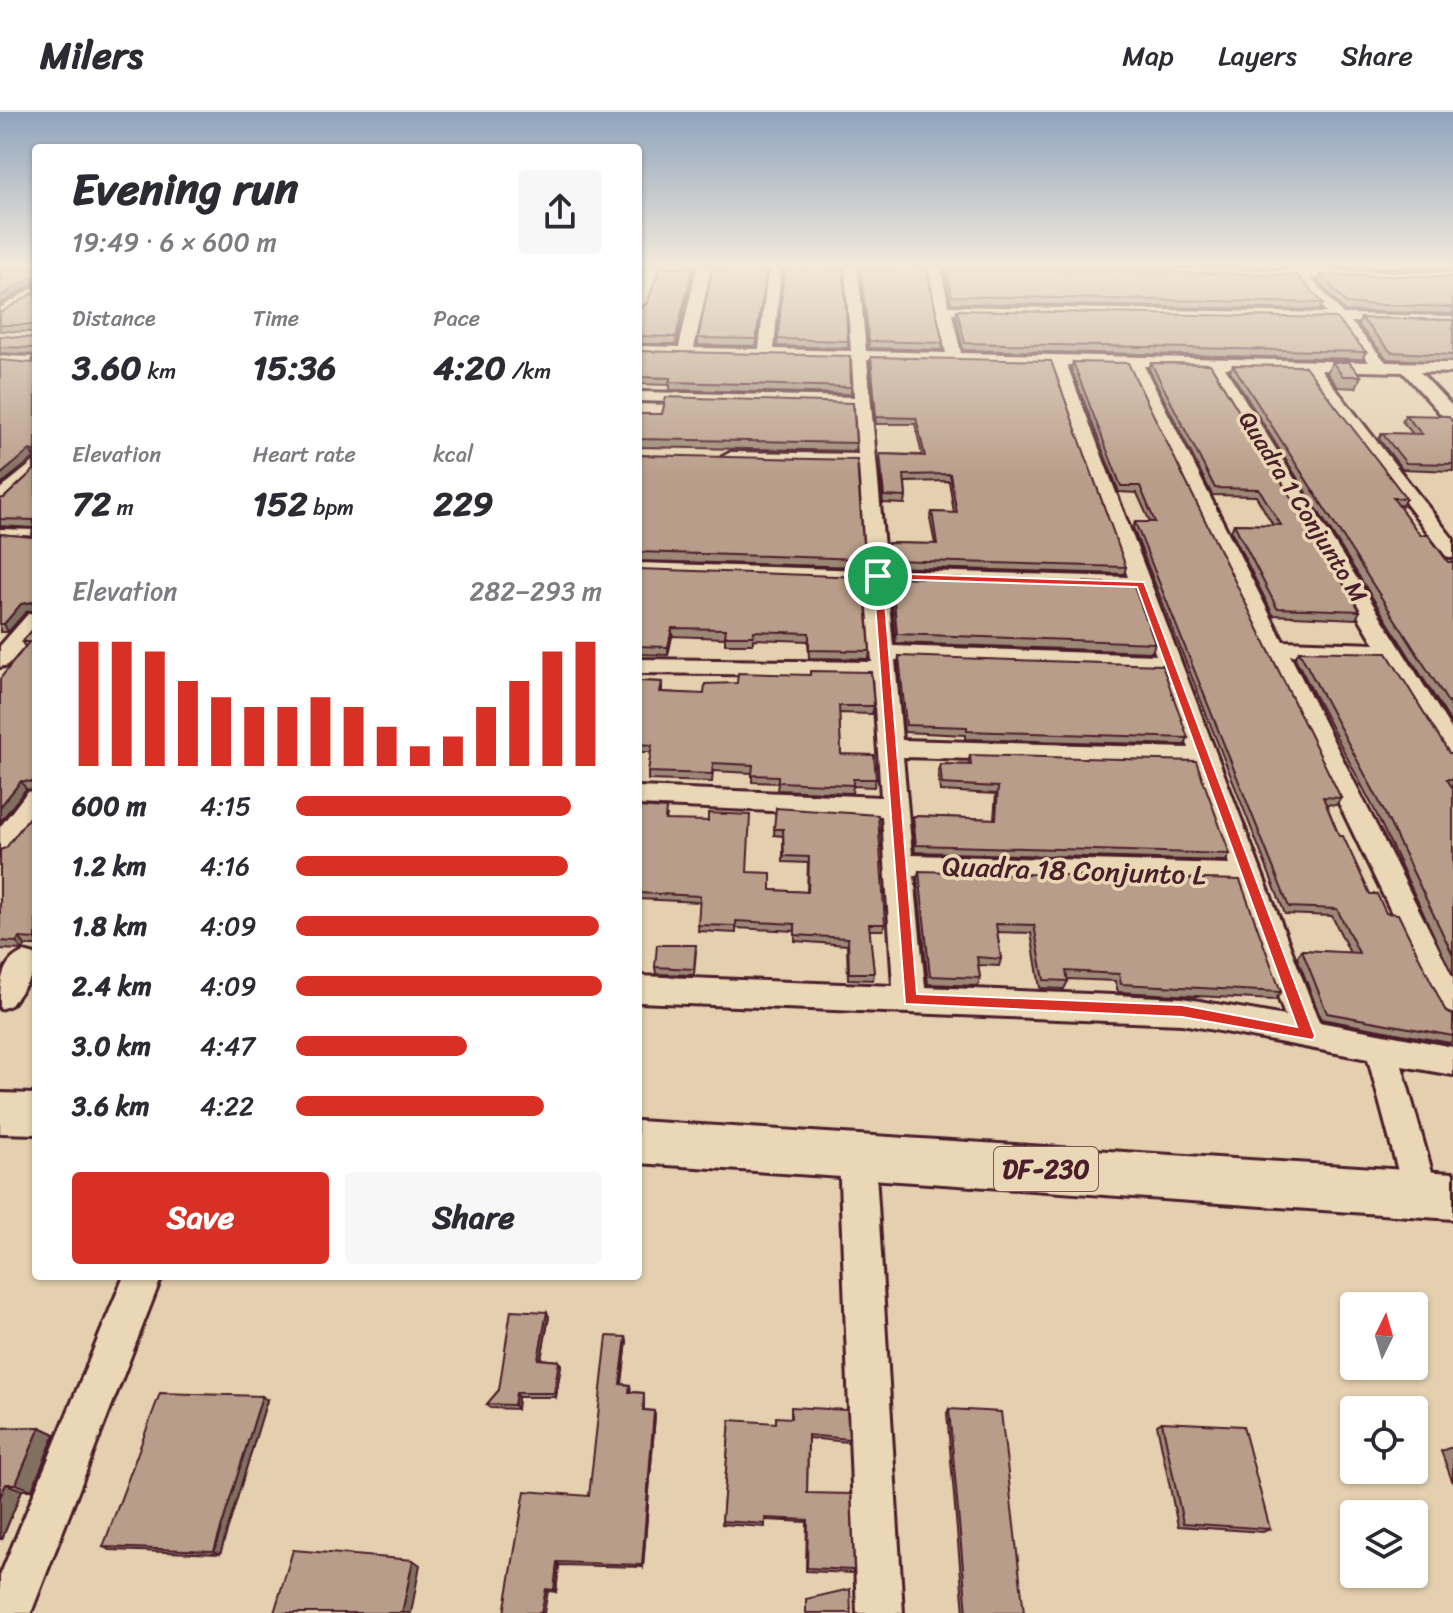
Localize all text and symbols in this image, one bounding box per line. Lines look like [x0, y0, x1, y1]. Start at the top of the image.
text: Milers [40, 22, 143, 89]
text: Map [1122, 31, 1174, 80]
text: Layers [1218, 31, 1297, 80]
text: Share [1341, 31, 1413, 80]
text: Evening run [72, 150, 298, 228]
button: share [518, 170, 602, 254]
text: 19:49 · 6 × 600 m [72, 219, 277, 265]
text: Distance [72, 299, 156, 338]
text: Time [253, 299, 299, 338]
text: Pace [433, 299, 480, 338]
text: 3.60 [72, 338, 142, 398]
text: 15:36 [253, 338, 336, 398]
text: 4:20 [433, 338, 506, 398]
text: km [142, 352, 176, 391]
text: /km [506, 352, 551, 391]
street label: Quadra 1 Conjunto M [1227, 403, 1379, 612]
text: Elevation [72, 435, 161, 474]
text: Heart rate [253, 435, 356, 474]
text: kcal [433, 435, 473, 474]
text: 72 [72, 474, 111, 534]
text: 152 [253, 474, 308, 534]
text: 229 [433, 474, 493, 534]
text: m [111, 488, 134, 527]
text: bpm [308, 488, 354, 527]
pin [844, 542, 912, 610]
icon: arrive [856, 554, 900, 598]
text: Elevation [72, 568, 177, 614]
text: 282–293 m [470, 568, 602, 614]
text: 600 m [72, 783, 146, 829]
text: 4:15 [200, 783, 251, 829]
street label: Quadra 18 Conjunto L [942, 841, 1207, 900]
text: 1.2 km [72, 843, 147, 889]
text: 4:16 [200, 843, 250, 889]
text: 1.8 km [72, 903, 147, 949]
text: 4:09 [200, 903, 257, 949]
text: 2.4 km [72, 963, 152, 1009]
text: 4:09 [200, 963, 257, 1009]
text: 3.0 km [72, 1023, 151, 1069]
text: 4:47 [200, 1023, 255, 1069]
text: 3.6 km [72, 1083, 149, 1129]
text: 4:22 [200, 1083, 254, 1129]
road number: DF-230 [994, 1147, 1098, 1191]
button: Save [72, 1172, 329, 1264]
button: Share [345, 1172, 602, 1264]
north arrow [1340, 1292, 1428, 1380]
map controls [1340, 1292, 1428, 1588]
button: locate [1340, 1396, 1428, 1484]
button: layers [1340, 1500, 1428, 1588]

